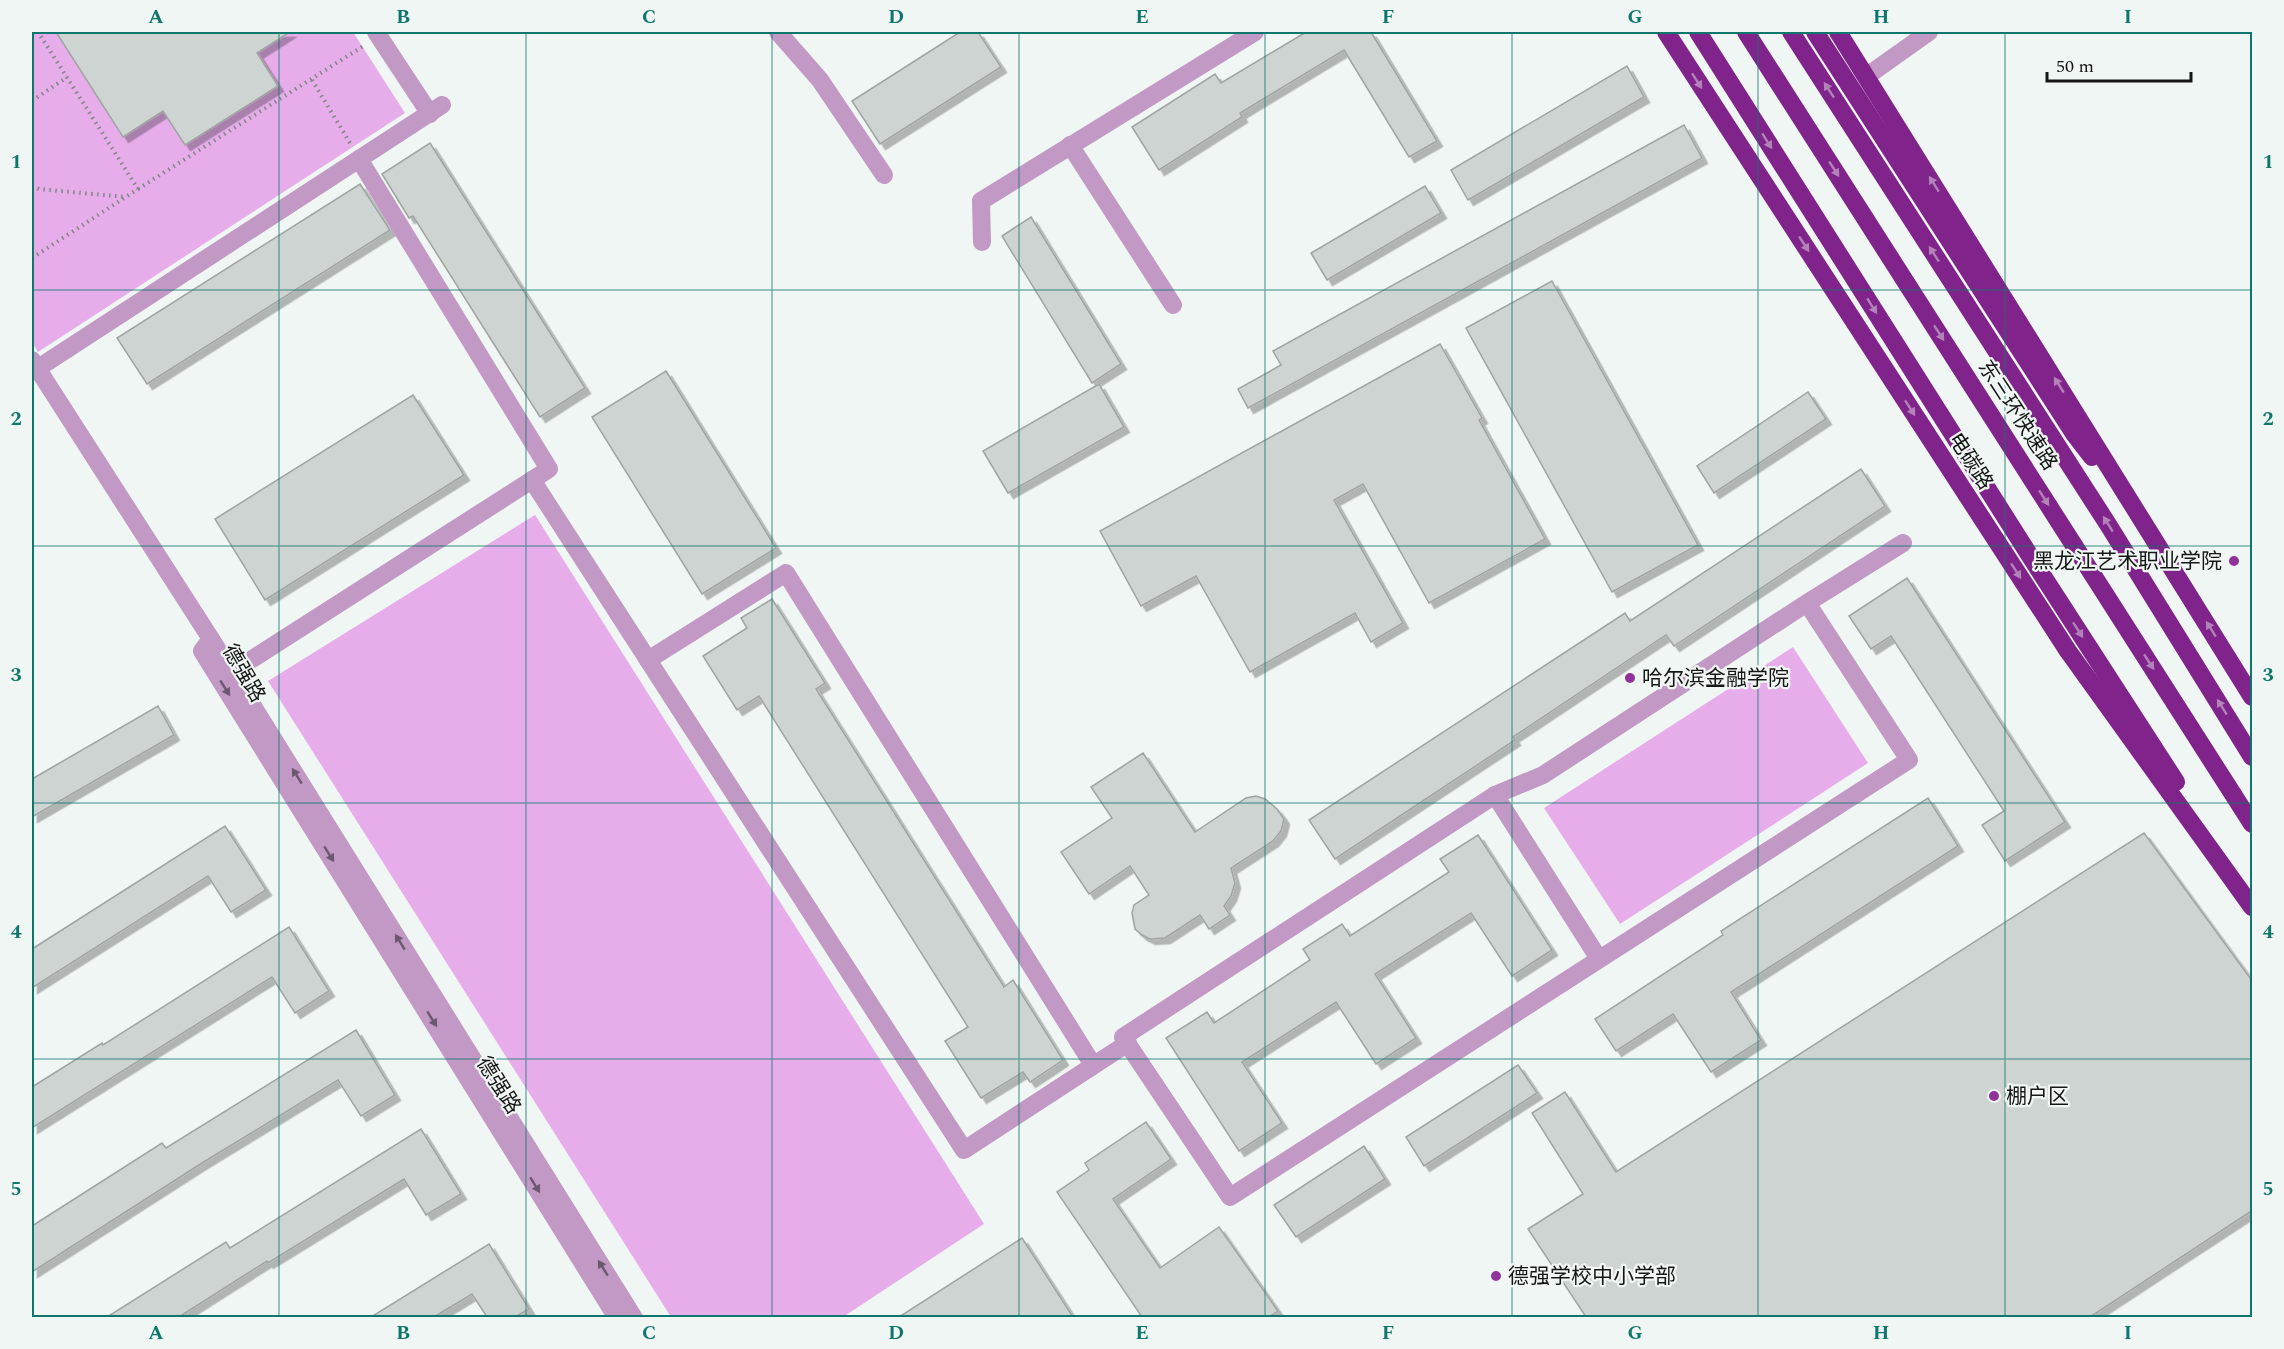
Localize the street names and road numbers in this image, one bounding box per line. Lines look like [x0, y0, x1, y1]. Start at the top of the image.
street label: 东三环快速路 [1969, 354, 2065, 477]
street label: 电碳路 [1940, 426, 2001, 497]
street label: 德强路 [214, 638, 273, 709]
street label: 德强路 [468, 1050, 528, 1121]

